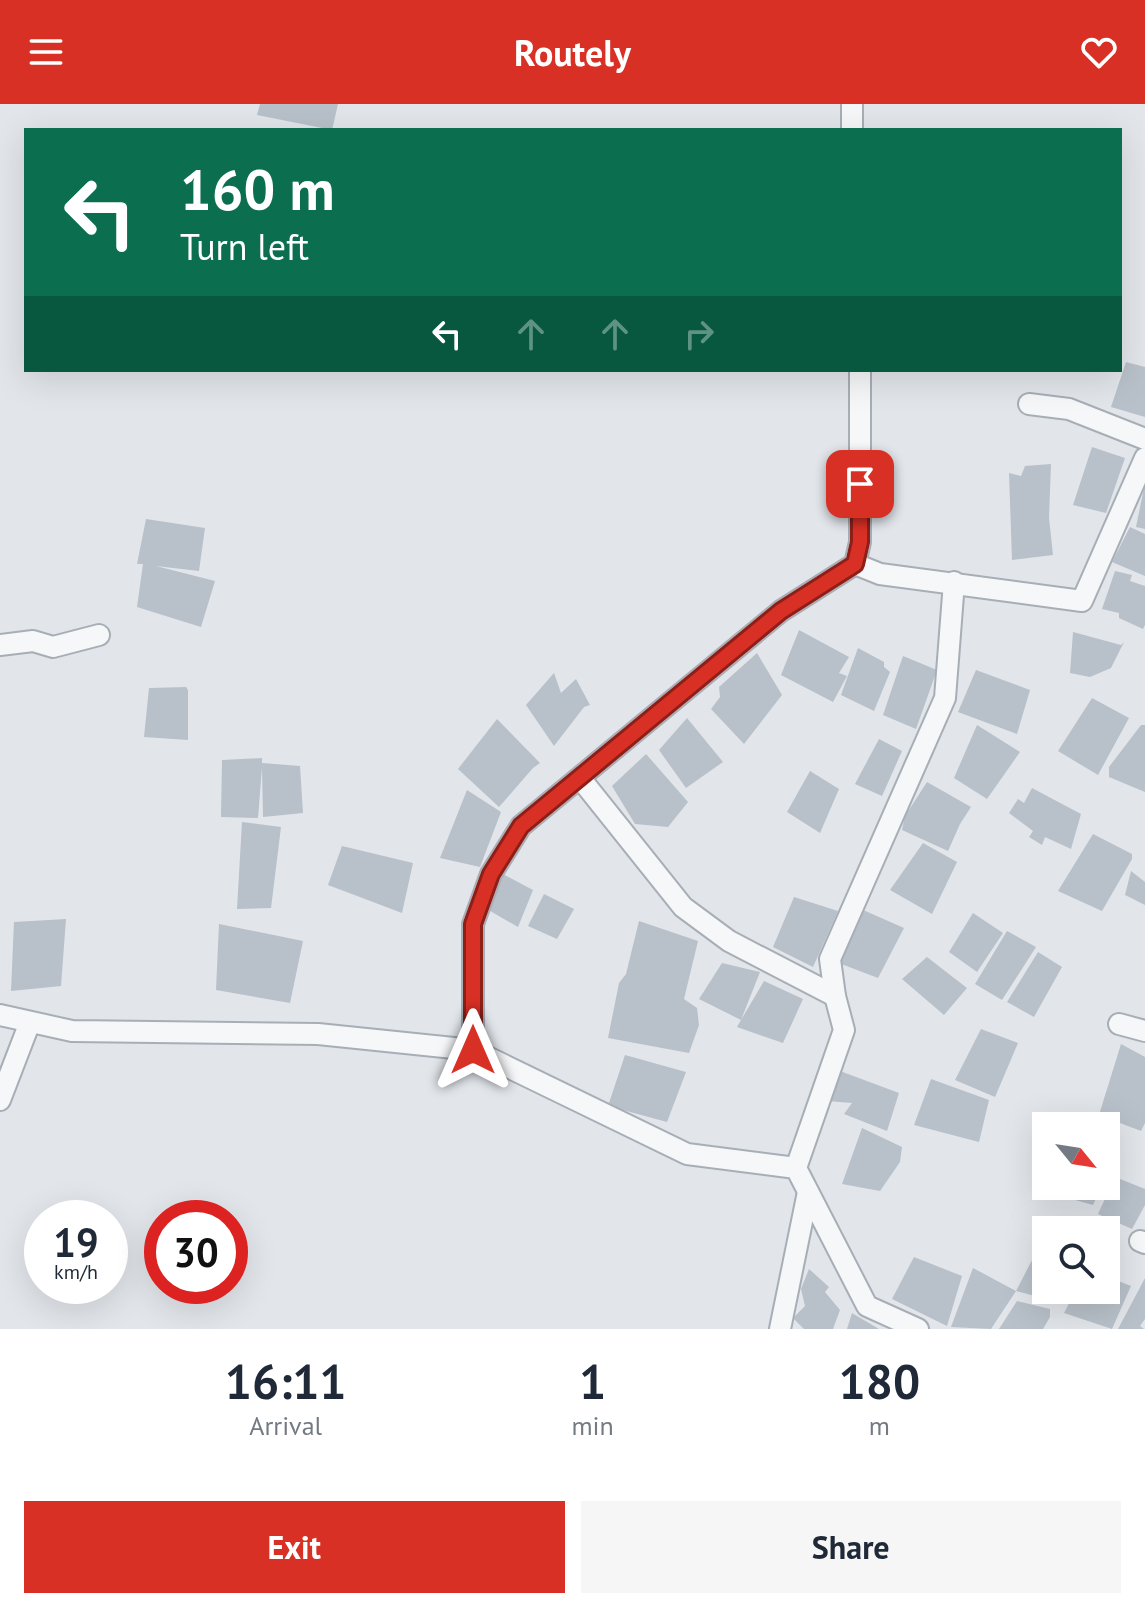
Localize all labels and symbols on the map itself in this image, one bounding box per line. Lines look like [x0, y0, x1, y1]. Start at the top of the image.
pin [826, 450, 894, 518]
position arrow [431, 1008, 515, 1092]
north arrow [1032, 1112, 1120, 1200]
speed limit sign: 30 [144, 1200, 248, 1304]

